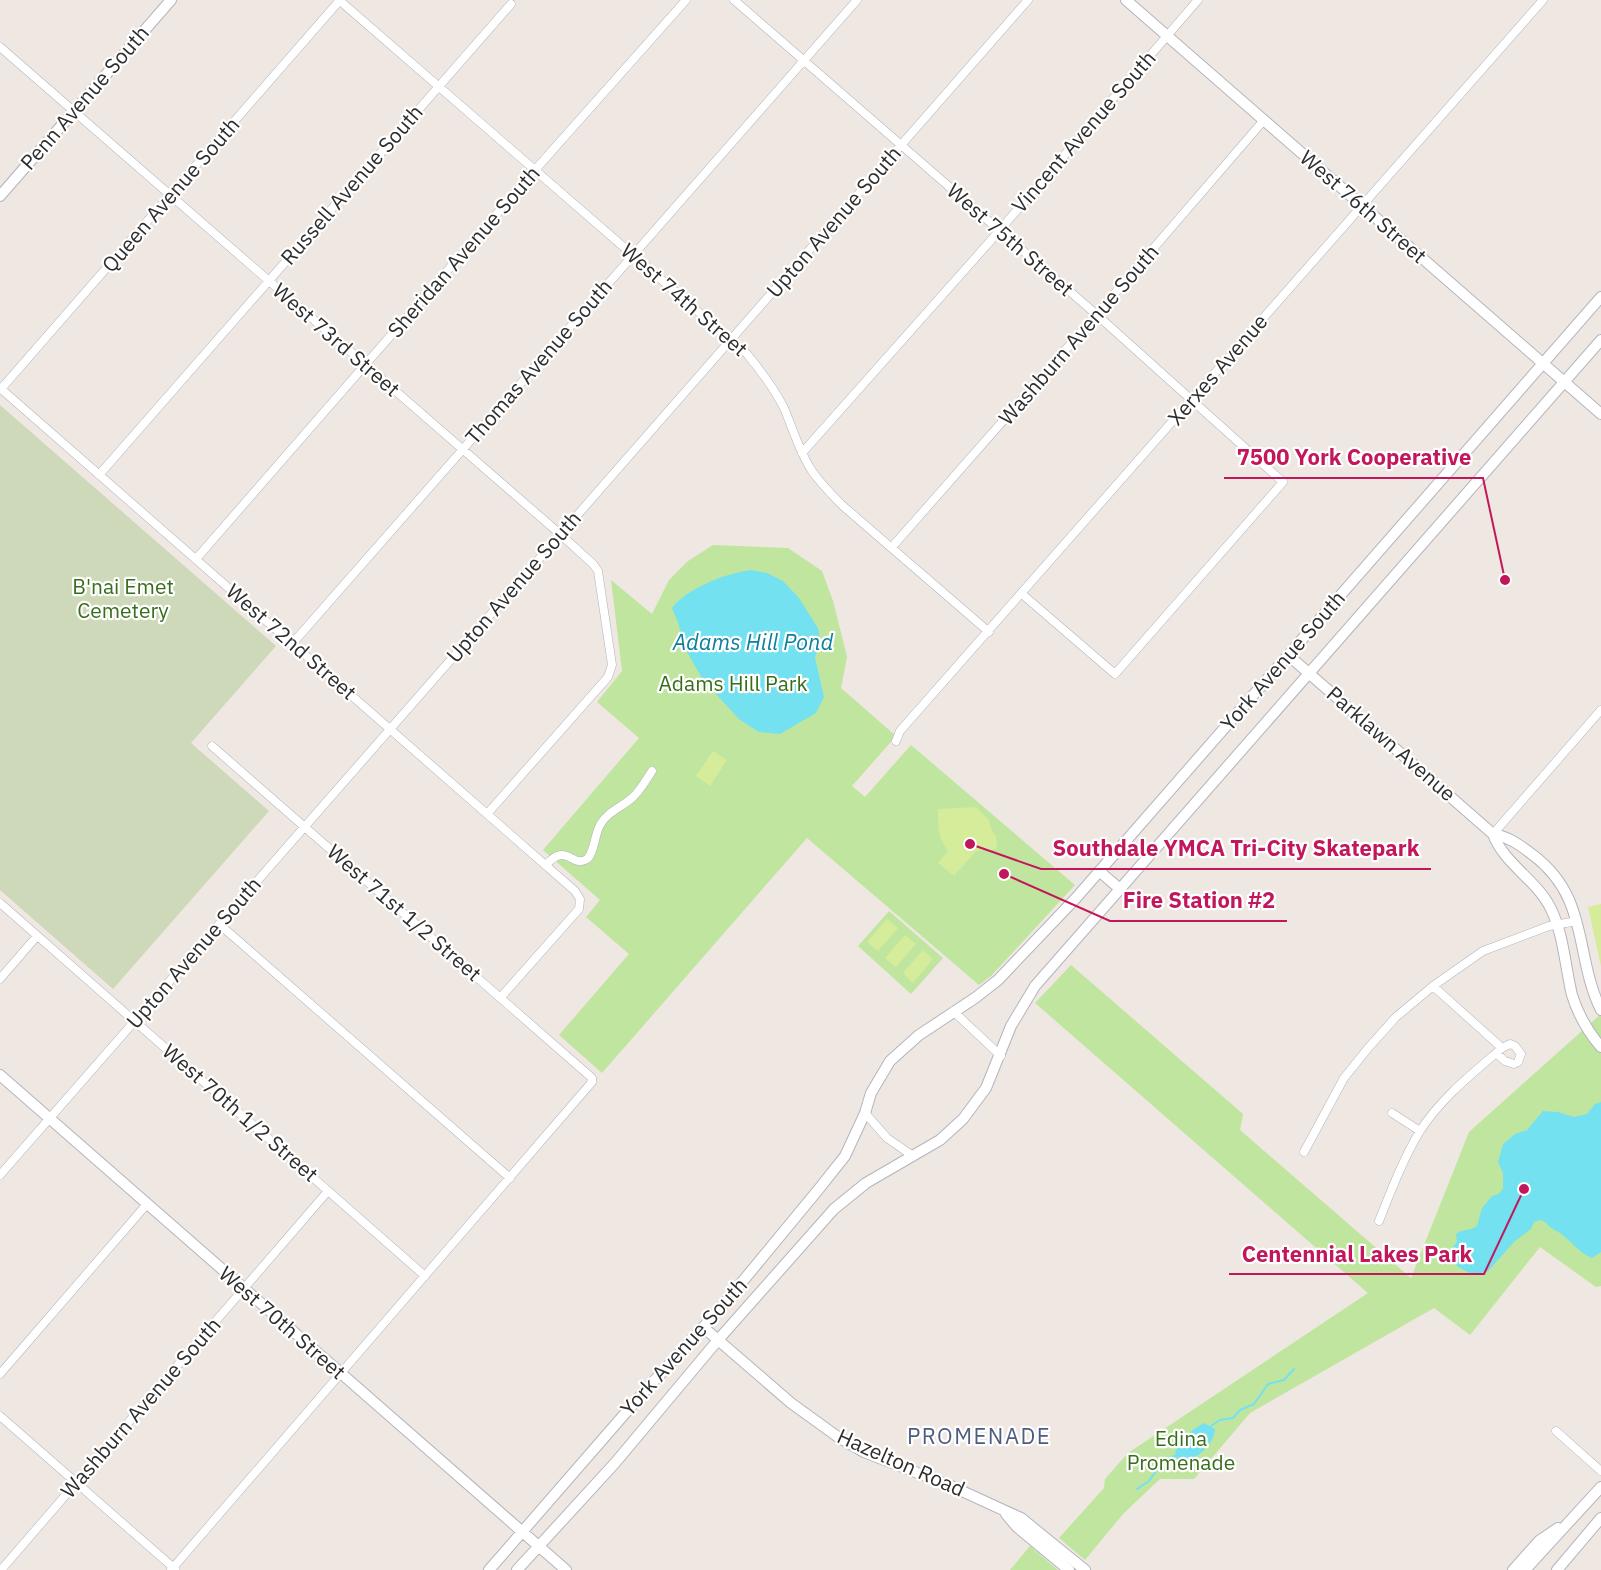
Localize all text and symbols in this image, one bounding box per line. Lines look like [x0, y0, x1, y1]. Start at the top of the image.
street label: Penn Avenue South [14, 19, 155, 176]
street label: Vincent Avenue South [1005, 44, 1162, 218]
street label: Russell Avenue South [274, 98, 429, 270]
street label: Queen Avenue South [95, 111, 245, 278]
street label: Upton Avenue South [760, 140, 907, 303]
street label: West 76th Street [1294, 143, 1433, 269]
street label: Sheridan Avenue South [381, 159, 546, 343]
street label: West 75th Street [941, 176, 1080, 302]
street label: West 74th Street [615, 236, 754, 362]
street label: Washburn Avenue South [992, 238, 1165, 431]
street label: Thomas Avenue South [459, 273, 618, 450]
street label: West 73rd Street [267, 276, 406, 402]
street label: Xerxes Avenue [1161, 308, 1273, 431]
callout: 7500 York Cooperative [1224, 438, 1483, 478]
text: 7500 York Cooperative [1237, 442, 1471, 471]
street label: Upton Avenue South [440, 505, 587, 668]
park label: B'nai Emet Cemetery [72, 572, 174, 624]
street label: West 72nd Street [221, 577, 363, 706]
street label: York Avenue South [1214, 584, 1351, 736]
water label: Adams Hill Pond [672, 627, 833, 656]
park label: Adams Hill Park [658, 669, 808, 697]
street label: Parklawn Avenue [1321, 679, 1462, 807]
callout: Southdale YMCA Tri-City Skatepark [1041, 829, 1431, 869]
text: Southdale YMCA Tri-City Skatepark [1053, 833, 1420, 862]
street label: West 71st 1/2 Street [322, 837, 488, 987]
street label: Upton Avenue South [120, 871, 267, 1034]
callout: Fire Station #2 [1110, 881, 1287, 921]
text: Fire Station #2 [1123, 885, 1275, 914]
street label: West 70th 1/2 Street [157, 1037, 324, 1188]
callout: Centennial Lakes Park [1229, 1234, 1484, 1274]
text: Centennial Lakes Park [1242, 1239, 1473, 1268]
street label: West 70th Street [213, 1259, 352, 1385]
street label: York Avenue South [614, 1271, 753, 1422]
street label: Washburn Avenue South [54, 1311, 227, 1504]
street label: Hazelton Road [833, 1421, 970, 1503]
district label: PROMENADE [907, 1421, 1051, 1450]
park label: Edina Promenade [1127, 1424, 1235, 1476]

